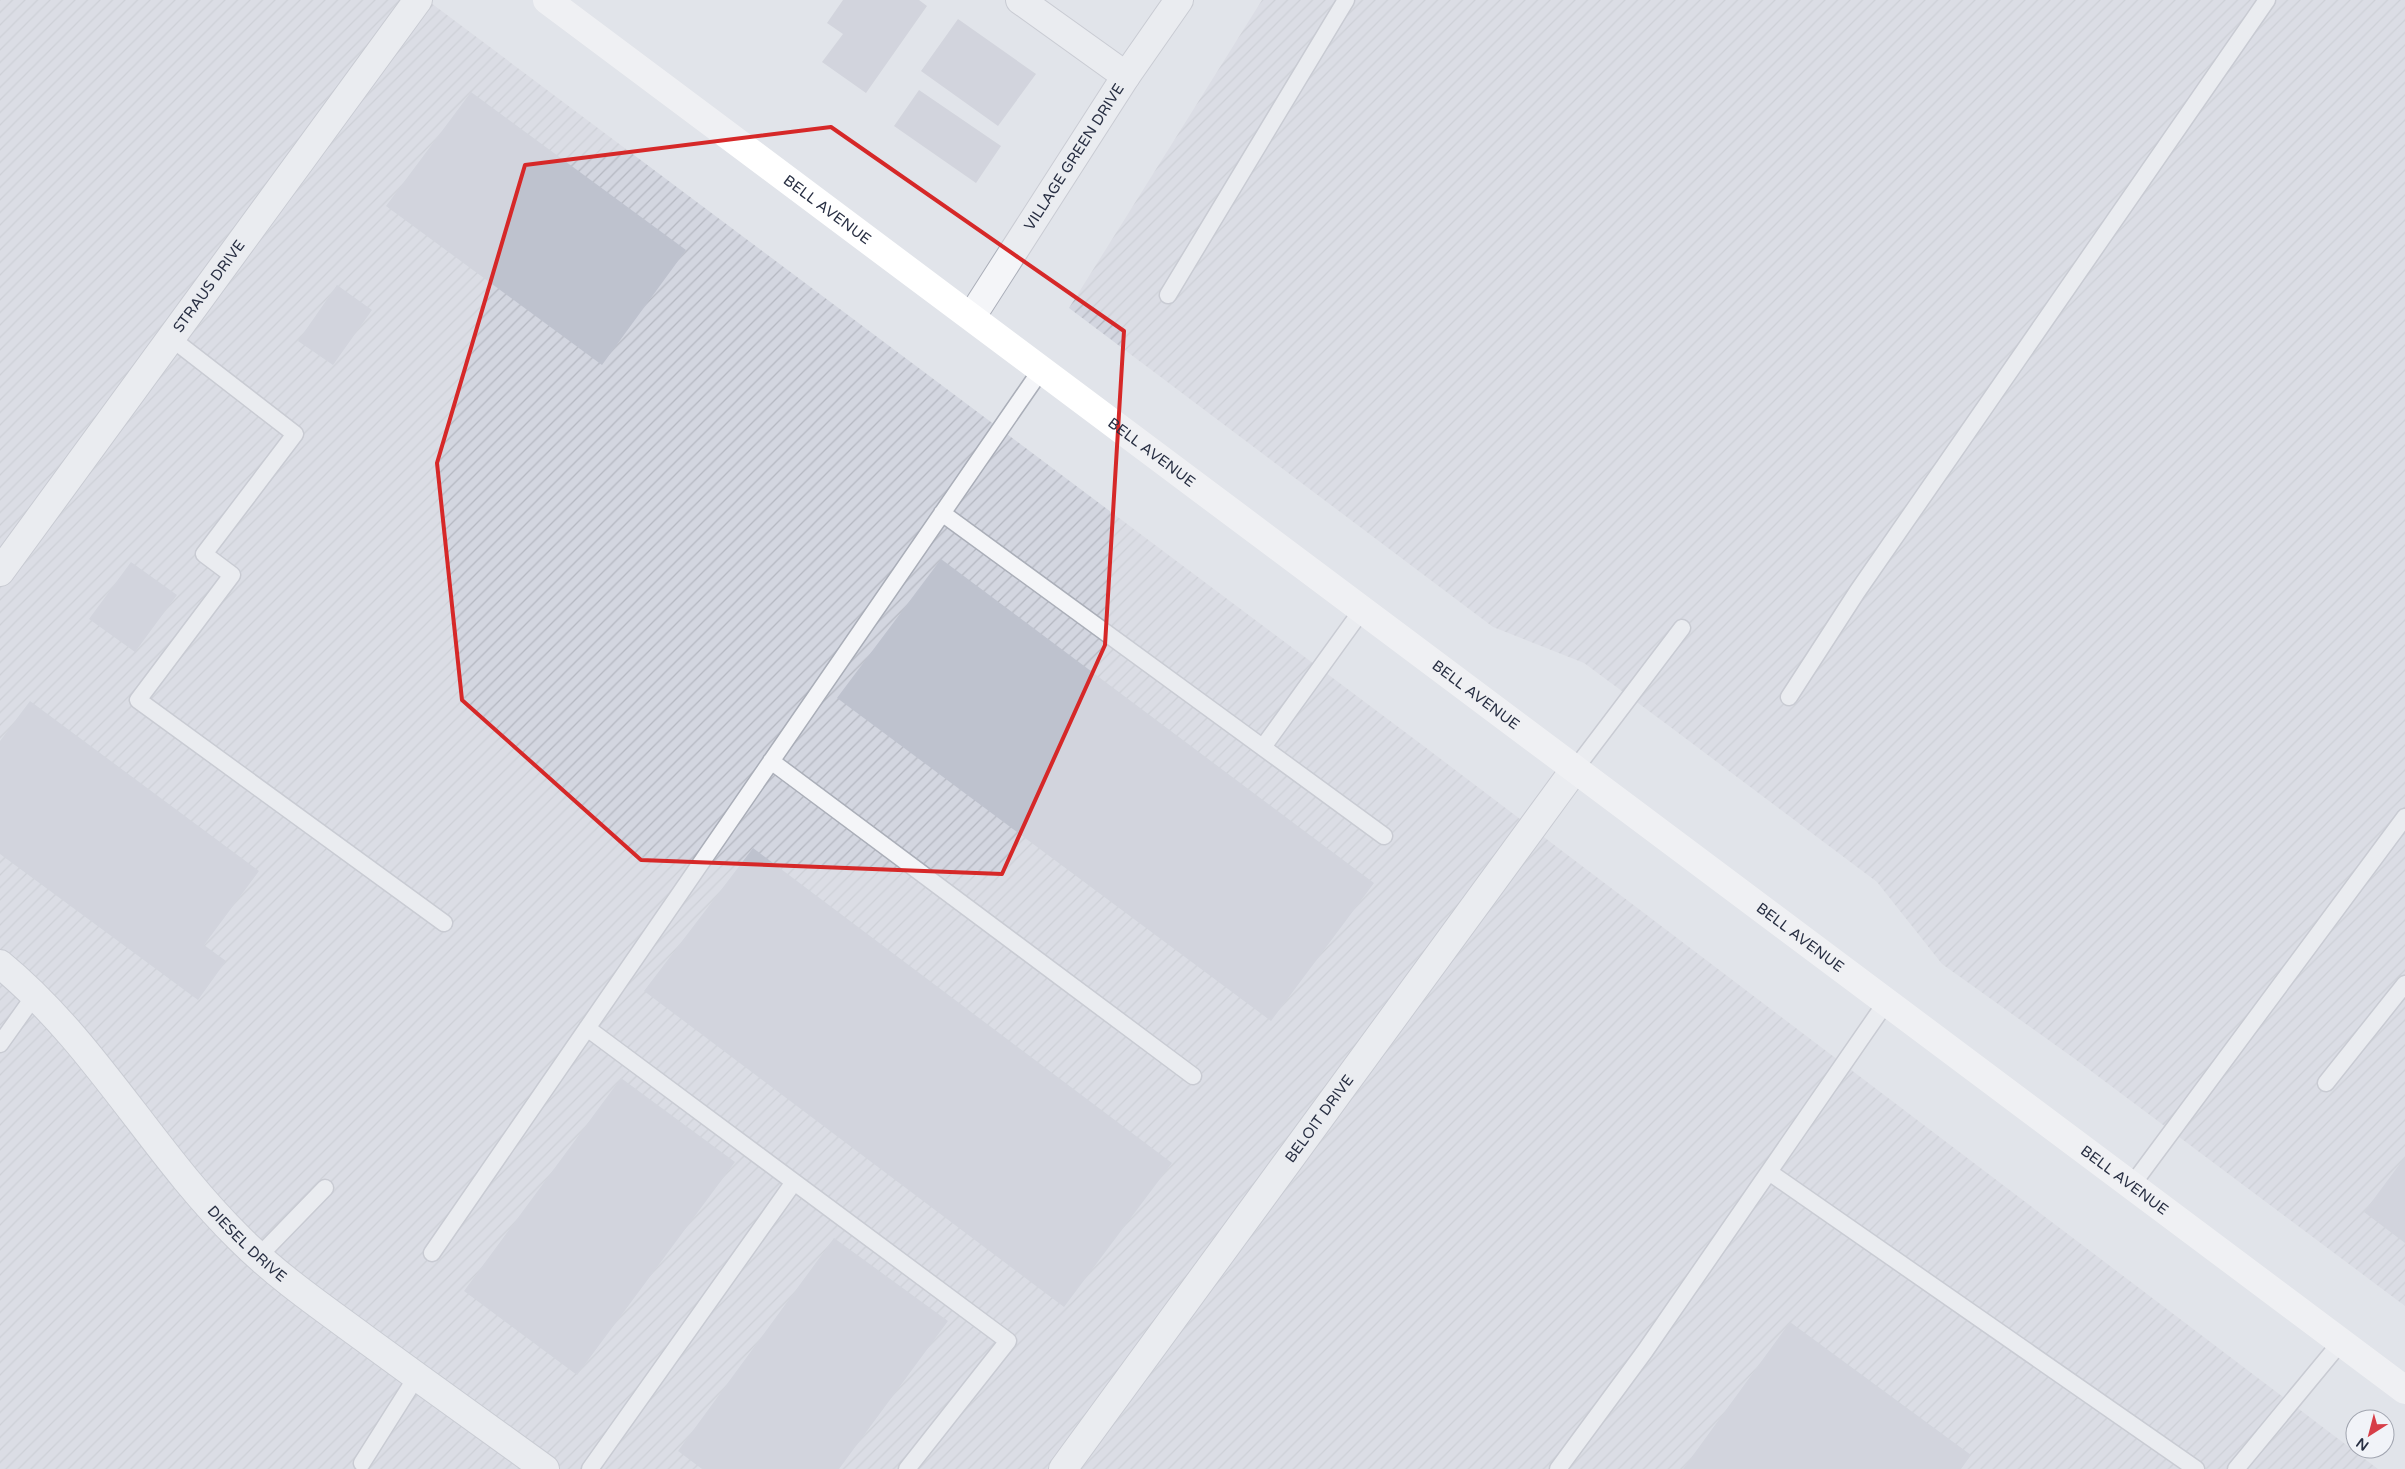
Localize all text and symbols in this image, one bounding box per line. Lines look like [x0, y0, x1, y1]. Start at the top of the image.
street label: VILLAGE GREEN DRIVE [1020, 80, 1128, 234]
street label: BELL AVENUE [780, 171, 875, 248]
street label: STRAUS DRIVE [169, 236, 249, 336]
street label: BELL AVENUE [1104, 414, 1199, 491]
street label: BELL AVENUE [1429, 656, 1523, 733]
street label: BELL AVENUE [1753, 899, 1847, 976]
street label: BELOIT DRIVE [1281, 1071, 1357, 1166]
street label: BELL AVENUE [2077, 1142, 2172, 1219]
street label: DIESEL DRIVE [204, 1202, 290, 1286]
north arrow [2345, 1409, 2395, 1459]
text: N [2353, 1434, 2372, 1454]

